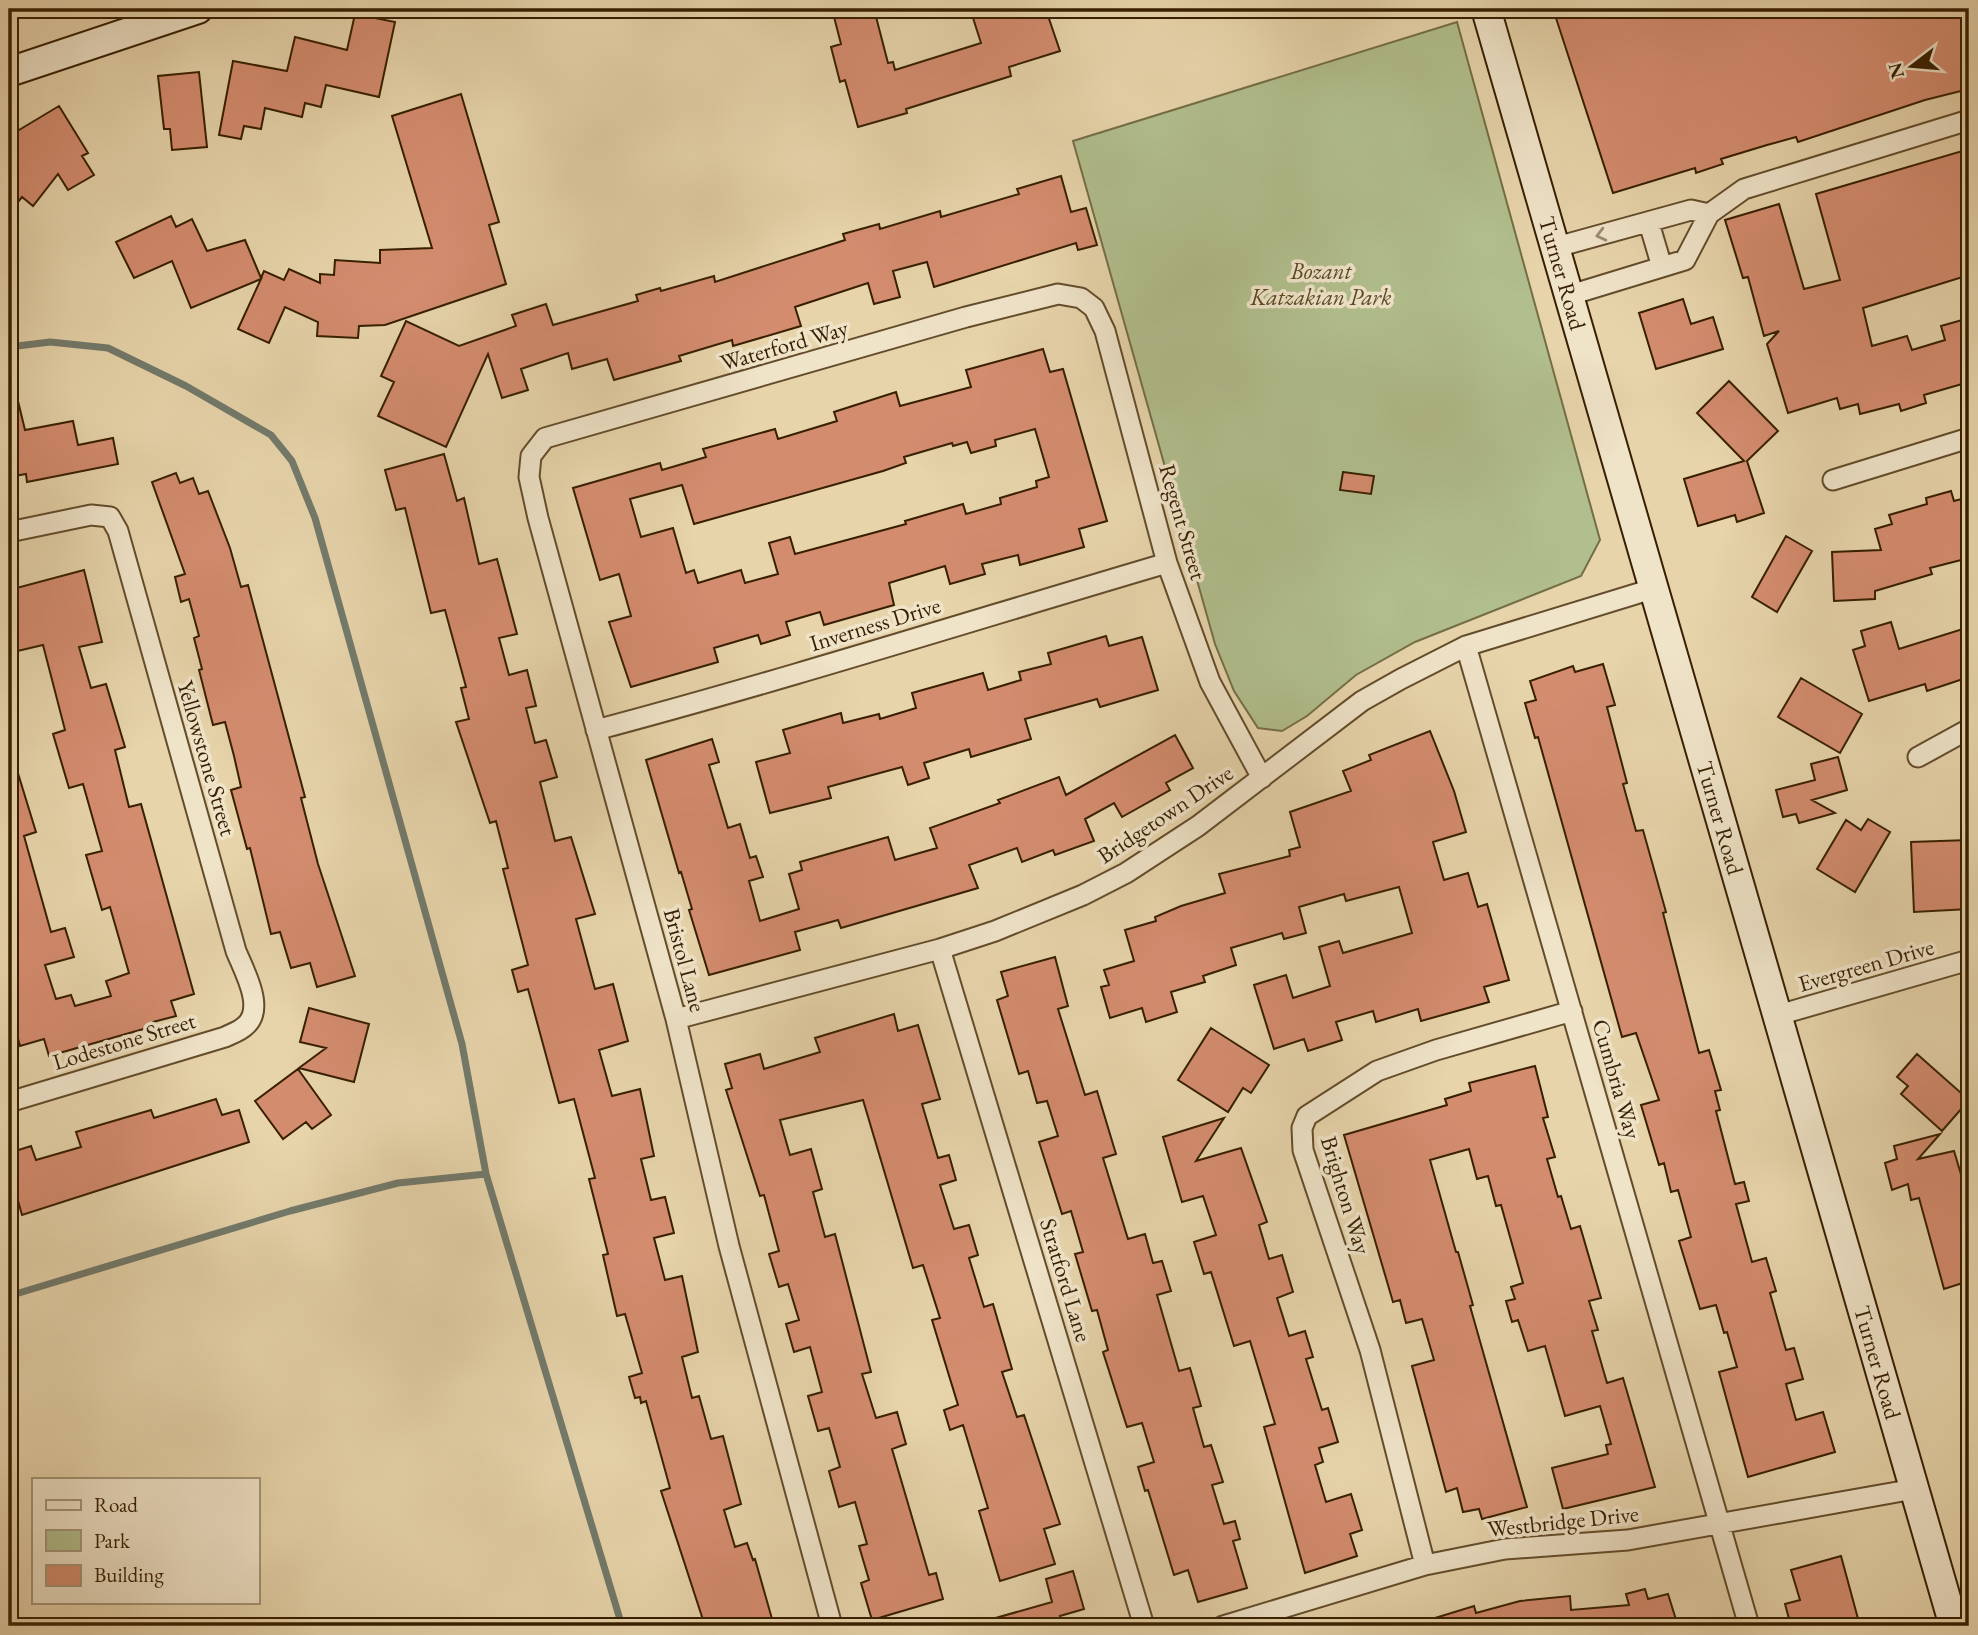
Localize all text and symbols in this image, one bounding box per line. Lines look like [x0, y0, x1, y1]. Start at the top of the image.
north arrow [1876, 32, 1946, 102]
text: N [1882, 59, 1910, 81]
street label: Turner Road [1532, 213, 1593, 334]
one-way arrow [1595, 227, 1607, 241]
park label: Bozant Katzakian Park [1249, 256, 1392, 312]
street label: Waterford Way [717, 312, 852, 378]
street label: Regent Street [1152, 461, 1214, 584]
street label: Inverness Drive [806, 590, 944, 658]
street label: Yellowstone Street [171, 677, 244, 840]
street label: Bridgetown Drive [1091, 758, 1239, 870]
street label: Turner Road [1689, 758, 1751, 878]
street label: Bristol Lane [657, 905, 713, 1015]
street label: Evergreen Drive [1795, 931, 1937, 999]
street label: Lodestone Street [49, 1005, 200, 1077]
street label: Cumbria Way [1586, 1016, 1649, 1143]
street label: Brighton Way [1314, 1132, 1378, 1259]
street label: Stratford Lane [1033, 1215, 1099, 1346]
street label: Turner Road [1847, 1302, 1908, 1423]
legend [32, 1478, 259, 1604]
text: Road [94, 1491, 138, 1518]
street label: Westbridge Drive [1486, 1498, 1640, 1544]
text: Park [94, 1527, 131, 1554]
text: Building [94, 1561, 164, 1588]

